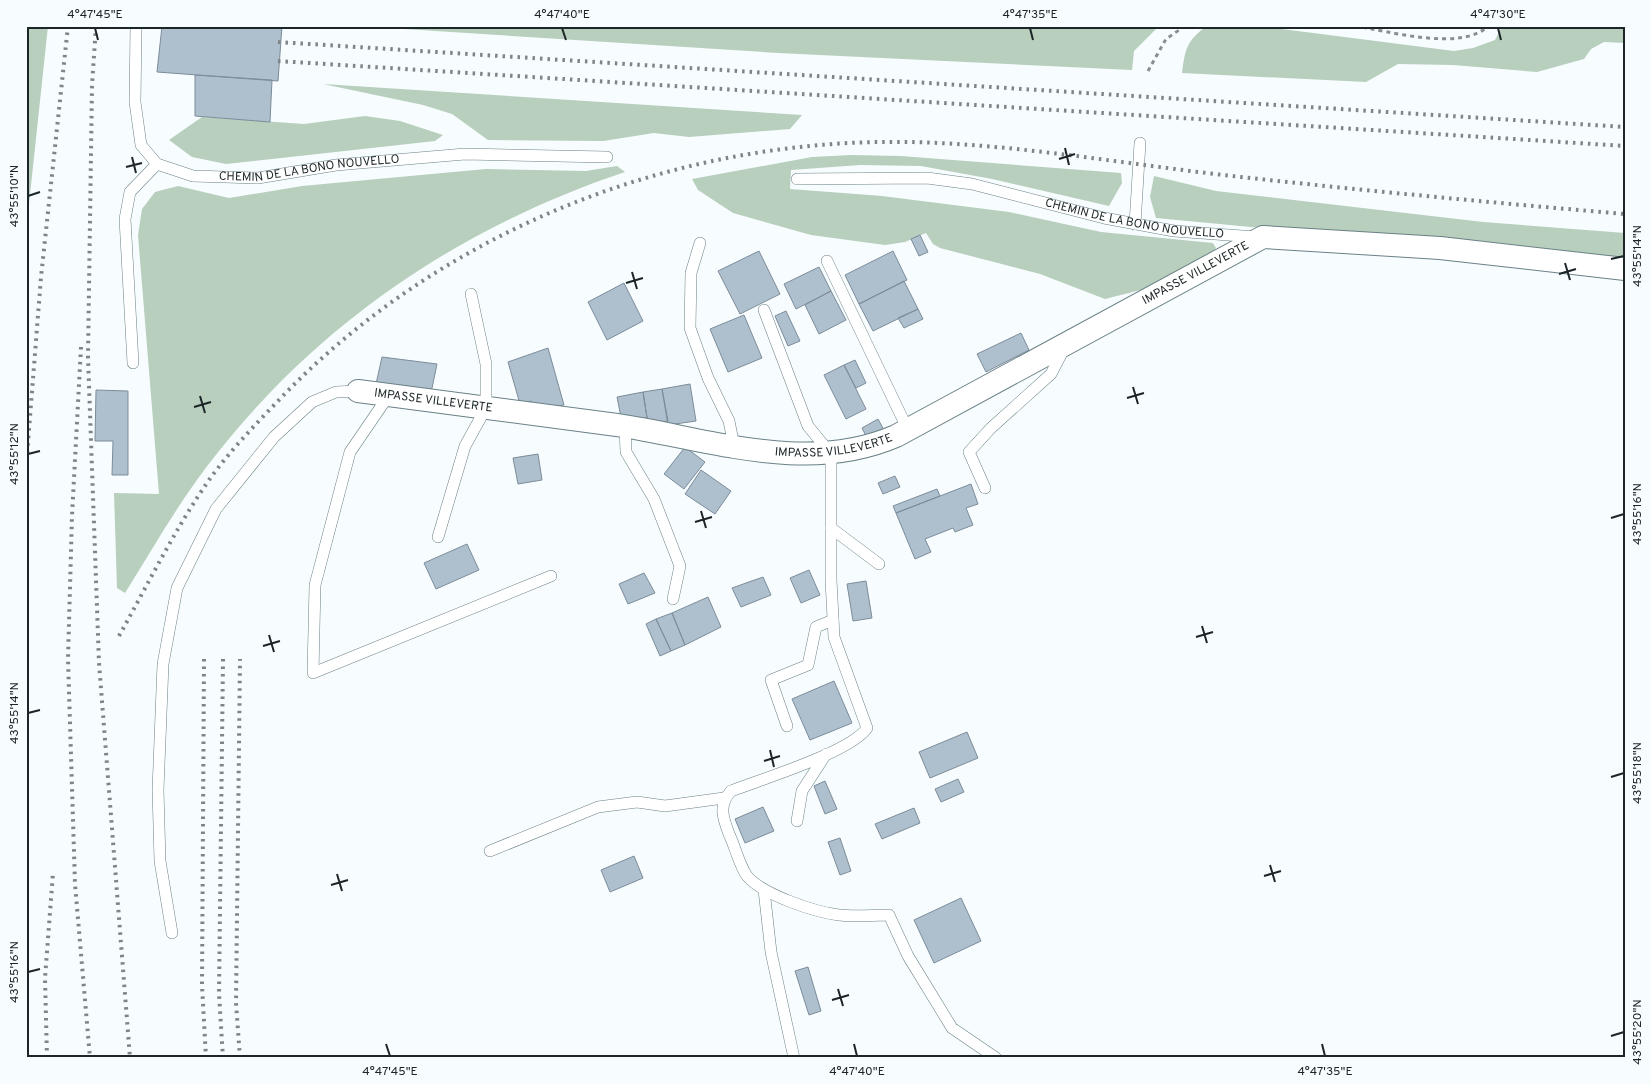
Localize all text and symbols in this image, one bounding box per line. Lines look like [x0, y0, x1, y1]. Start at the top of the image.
text: 4°47'45"E [67, 7, 123, 23]
text: 4°47'40"E [534, 7, 590, 23]
text: 4°47'35"E [1002, 7, 1058, 23]
text: 4°47'30"E [1470, 7, 1526, 23]
street label: CHEMIN DE LA BONO NOUVELLO [218, 152, 400, 186]
text: 43°55'10"N [7, 165, 23, 227]
street label: CHEMIN DE LA BONO NOUVELLO [1043, 195, 1225, 243]
text: 43°55'14"N [1630, 225, 1646, 287]
street label: IMPASSE VILLEVERTE [1139, 238, 1252, 309]
street label: IMPASSE VILLEVERTE [373, 385, 494, 417]
text: 43°55'12"N [7, 423, 23, 485]
street label: IMPASSE VILLEVERTE [774, 430, 895, 462]
text: 43°55'16"N [1630, 483, 1646, 545]
text: 43°55'14"N [7, 682, 23, 744]
text: 43°55'18"N [1630, 742, 1646, 804]
text: 43°55'16"N [7, 941, 23, 1003]
text: 43°55'20"N [1630, 999, 1646, 1065]
text: 4°47'45"E [362, 1064, 418, 1080]
text: 4°47'40"E [829, 1064, 885, 1080]
text: 4°47'35"E [1297, 1064, 1353, 1080]

